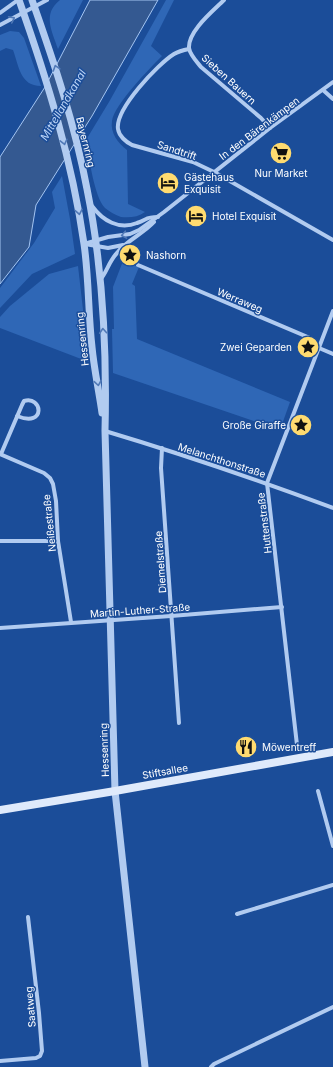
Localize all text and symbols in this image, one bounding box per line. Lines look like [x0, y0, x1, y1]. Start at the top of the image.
one-way arrow [7, 16, 15, 23]
street label: Sieben Bauern [199, 51, 259, 107]
one-way arrow [52, 65, 61, 72]
water label: Mittellandkanal [37, 67, 89, 143]
street label: In den Bärenkämpen [217, 94, 302, 162]
street label: Bayernring [74, 116, 98, 168]
street label: Sandtrift [156, 138, 199, 162]
one-way arrow [59, 139, 67, 146]
supermarket icon: Nur Market [268, 140, 294, 166]
place label: Nur Market [255, 167, 308, 179]
hotel icon: Gästehaus Exquisit [155, 170, 181, 196]
place label: Gästehaus Exquisit [184, 171, 234, 195]
hotel icon: Hotel Exquisit [183, 203, 209, 229]
one-way arrow [74, 209, 83, 216]
place label: Hotel Exquisit [212, 210, 277, 222]
one-way arrow [121, 230, 127, 239]
place icon: Nashorn [117, 242, 143, 268]
place label: Nashorn [146, 249, 186, 261]
street label: Werraweg [215, 285, 265, 315]
street label: Hessenring [73, 312, 91, 366]
one-way arrow [99, 328, 108, 334]
place icon: Zwei Geparden [295, 334, 321, 360]
place label: Zwei Geparden [220, 341, 292, 353]
one-way arrow [93, 380, 102, 387]
place icon: Große Giraffe [288, 412, 314, 438]
place label: Große Giraffe [222, 419, 286, 431]
street label: Melanchthonstraße [177, 440, 267, 480]
street label: Huttenstraße [254, 492, 274, 554]
street label: Neißestraße [40, 494, 58, 552]
street label: Diemelstraße [152, 530, 168, 594]
street label: Martin-Luther-Straße [90, 601, 191, 619]
street label: Hessenring [97, 723, 111, 777]
restaurant icon: Möwentreff [233, 734, 259, 760]
place label: Möwentreff [262, 741, 317, 753]
street label: Stiftsallee [141, 761, 189, 781]
street label: Saatweg [22, 986, 38, 1028]

